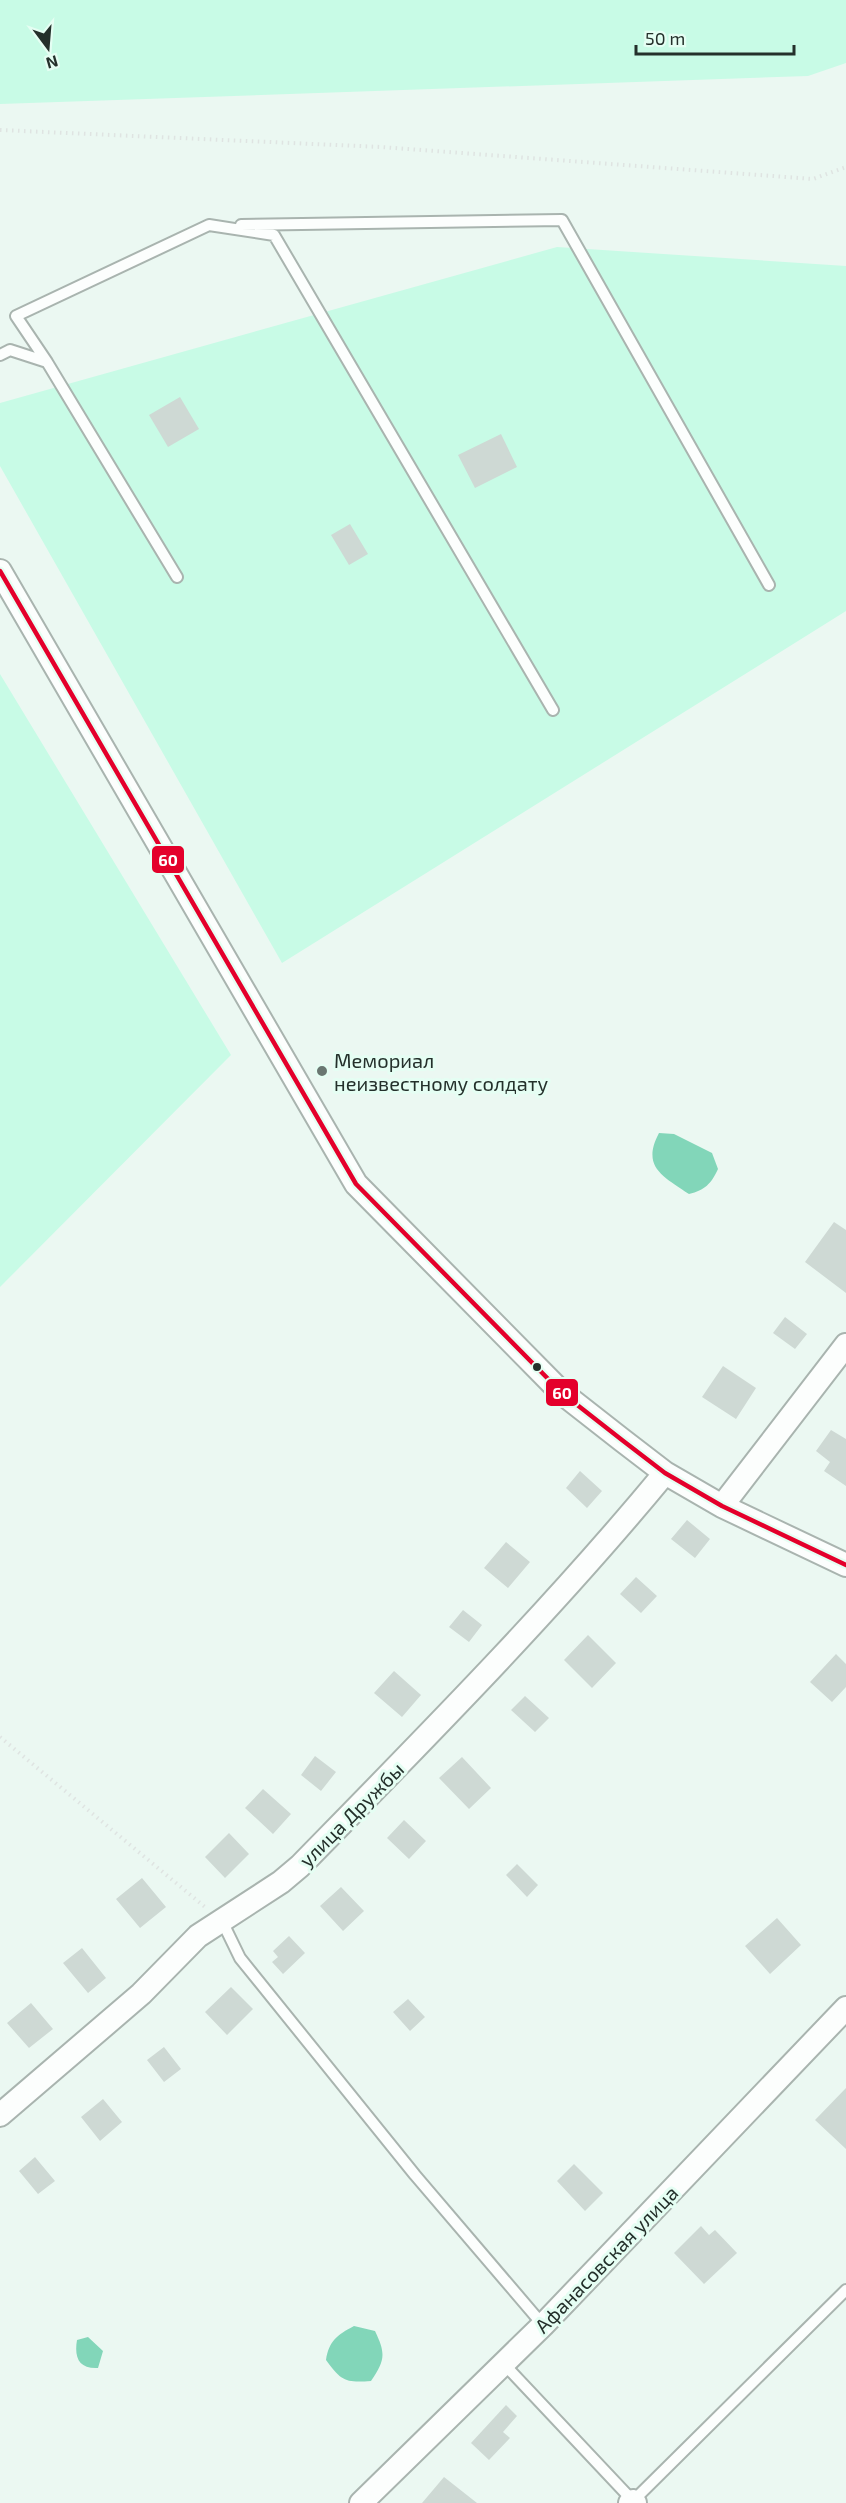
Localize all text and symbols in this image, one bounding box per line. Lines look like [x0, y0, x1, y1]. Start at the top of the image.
north arrow [18, 18, 78, 78]
scale bar [636, 18, 794, 56]
text: 50 m [645, 27, 685, 49]
text: N [44, 52, 60, 74]
line badge: 60 [151, 845, 185, 874]
text: 60 [158, 850, 178, 869]
place label: Мемориал неизвестному солдату [334, 1048, 548, 1096]
marker: Мемориал неизвестному солдату [315, 1064, 329, 1078]
unlabelled marker [531, 1361, 543, 1373]
line badge: 60 [545, 1378, 579, 1407]
text: 60 [552, 1383, 572, 1402]
street label: улица Дружбы [294, 1757, 409, 1872]
street label: Афанасовская улица [529, 2180, 683, 2338]

